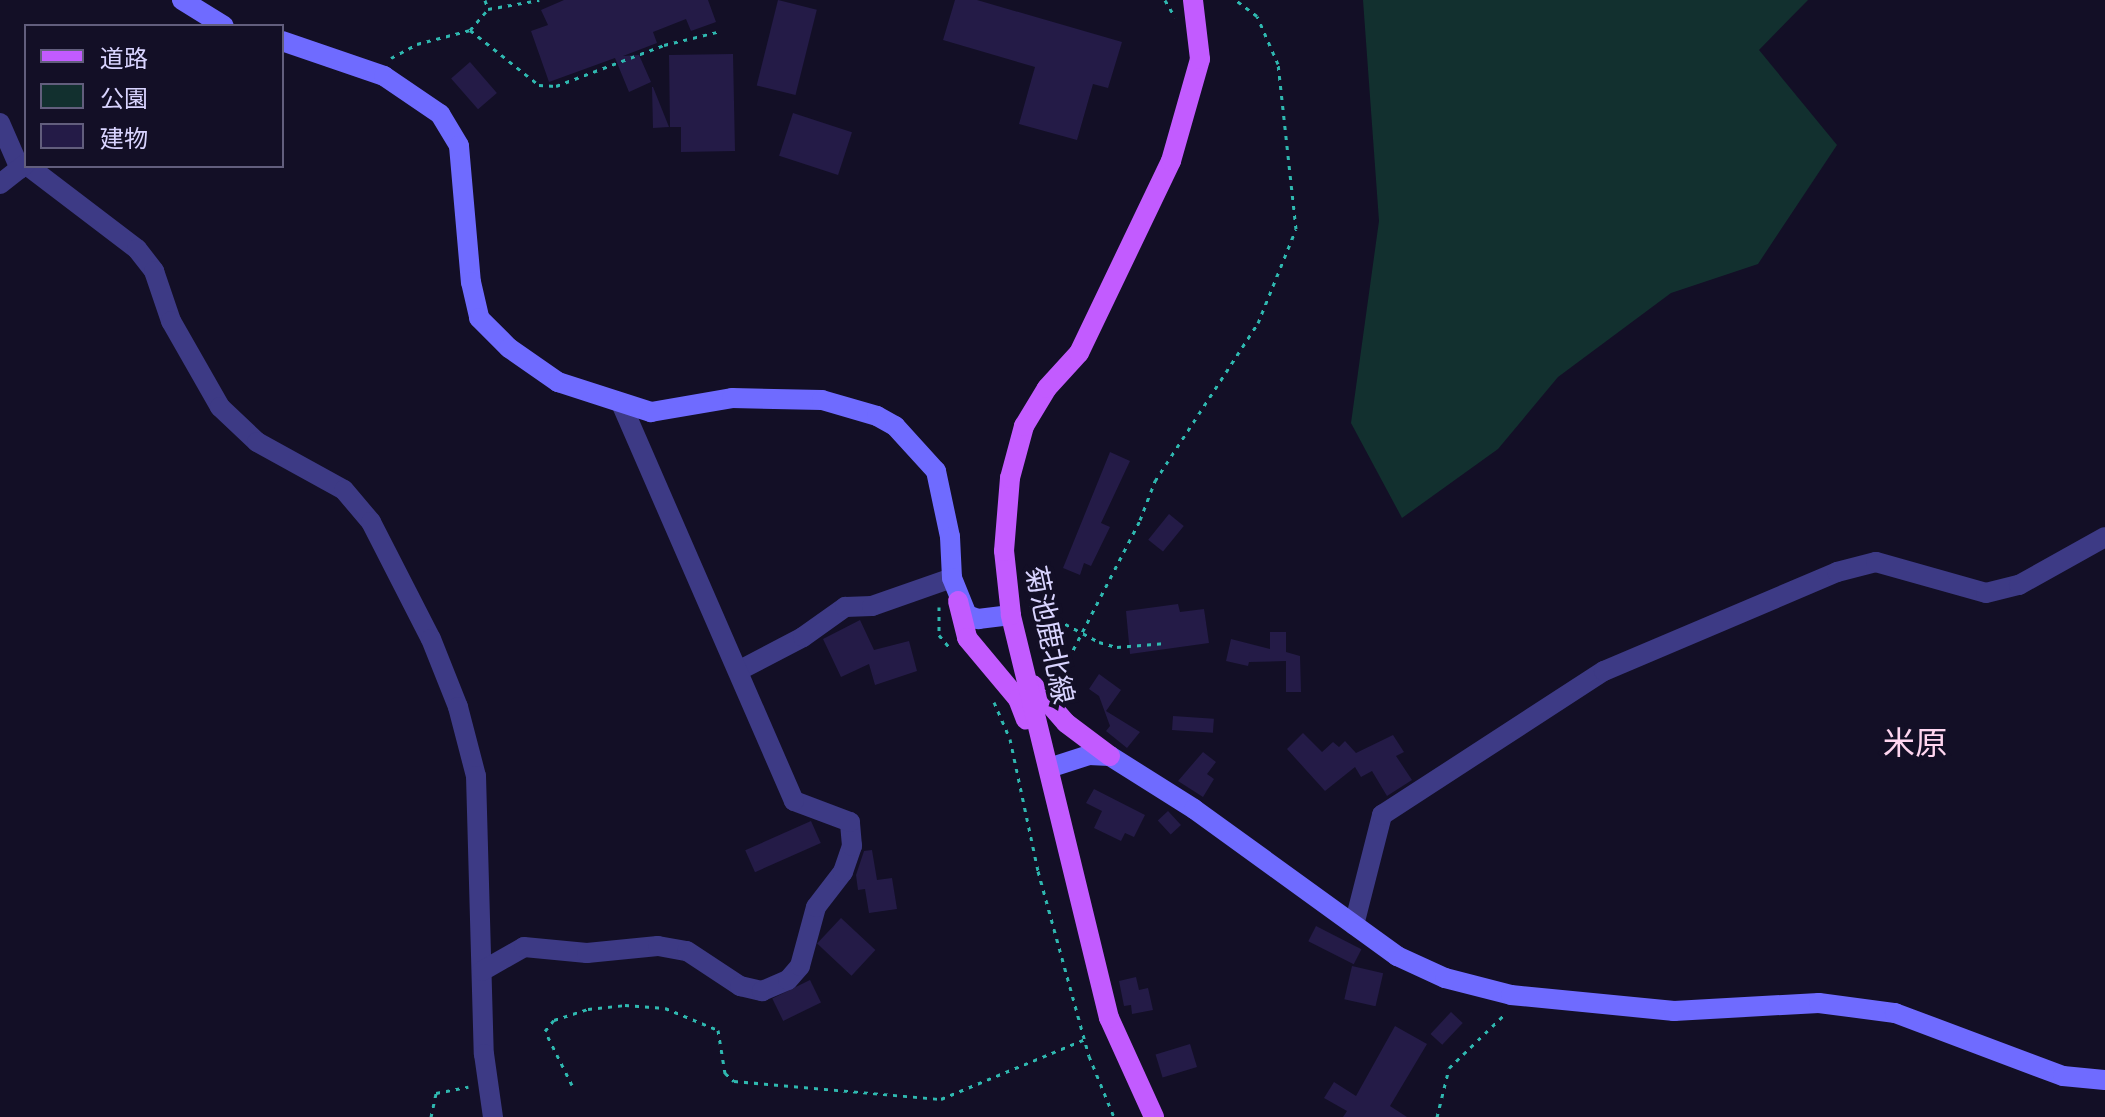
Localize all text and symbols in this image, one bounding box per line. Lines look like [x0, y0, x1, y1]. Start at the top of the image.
legend [24, 24, 284, 168]
text: 道路 [100, 45, 148, 73]
text: 公園 [100, 85, 148, 113]
text: 建物 [100, 125, 148, 153]
street label: 菊池鹿北線 [1018, 563, 1080, 707]
district label: 米原 [1883, 724, 1947, 762]

